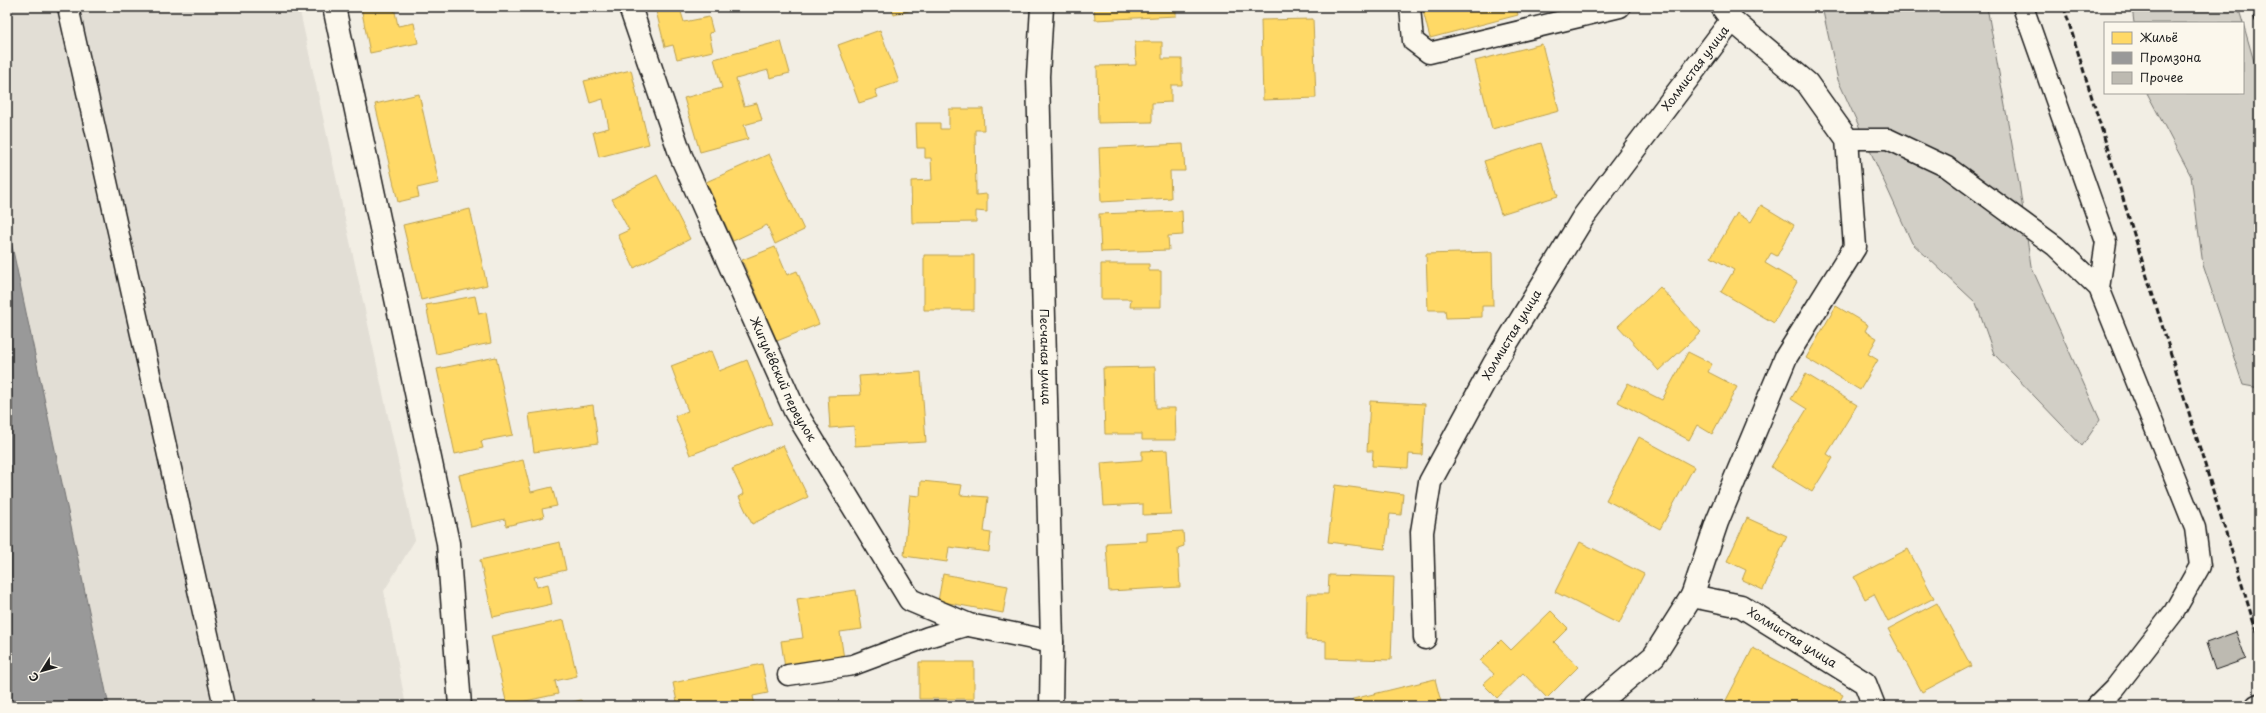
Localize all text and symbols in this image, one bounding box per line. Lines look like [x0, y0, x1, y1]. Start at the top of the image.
street label: Холмистая улица [1656, 21, 1733, 114]
legend [2104, 22, 2244, 94]
text: Жильё [2139, 28, 2178, 46]
text: Промзона [2140, 48, 2202, 66]
text: Прочее [2140, 68, 2184, 86]
street label: Холмистая улица [1477, 285, 1545, 383]
street label: Песчаная улица [1036, 308, 1056, 406]
street label: Жигулёвский переулок [746, 313, 822, 445]
street label: Холмистая улица [1744, 602, 1841, 672]
north arrow [22, 651, 62, 691]
text: С [24, 669, 43, 686]

